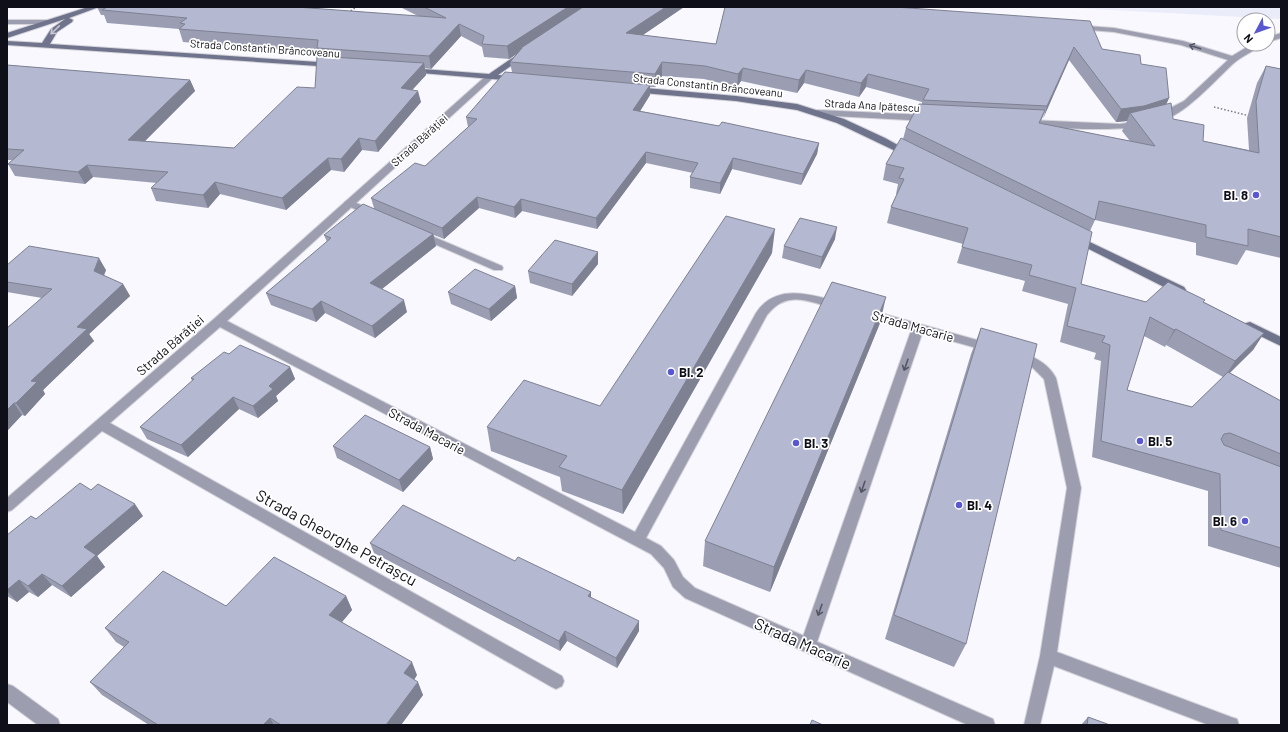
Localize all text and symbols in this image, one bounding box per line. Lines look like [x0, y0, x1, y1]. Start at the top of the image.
north arrow [1236, 12, 1276, 52]
one-way arrow [50, 26, 60, 35]
text: N [1241, 32, 1255, 46]
street label: Strada Constantin Brâncoveanu [190, 36, 341, 60]
one-way arrow [1189, 43, 1202, 50]
street label: Strada Constantin Brâncoveanu [633, 71, 784, 99]
street label: Strada Ana Ipătescu [824, 96, 920, 114]
street label: Strada Bărăției [388, 111, 450, 169]
place label: Bl. 8 [1224, 187, 1248, 203]
marker: Bl. 8 [1251, 190, 1261, 200]
street label: Strada Macarie [870, 307, 956, 345]
street label: Strada Bărăției [133, 311, 207, 379]
one-way arrow [901, 358, 909, 370]
place label: Bl. 2 [679, 364, 704, 380]
marker: Bl. 2 [666, 367, 676, 377]
street label: Strada Macarie [386, 404, 468, 458]
place label: Bl. 5 [1148, 433, 1172, 449]
place label: Bl. 3 [804, 435, 828, 451]
marker: Bl. 5 [1135, 436, 1145, 446]
marker: Bl. 3 [791, 438, 801, 448]
one-way arrow [858, 481, 866, 493]
street label: Strada Gheorghe Petrașcu [253, 485, 421, 589]
place label: Bl. 4 [967, 497, 992, 513]
marker: Bl. 4 [954, 500, 964, 510]
place label: Bl. 6 [1213, 513, 1237, 529]
marker: Bl. 6 [1240, 516, 1250, 526]
one-way arrow [816, 604, 823, 617]
street label: Strada Macarie [752, 613, 854, 673]

